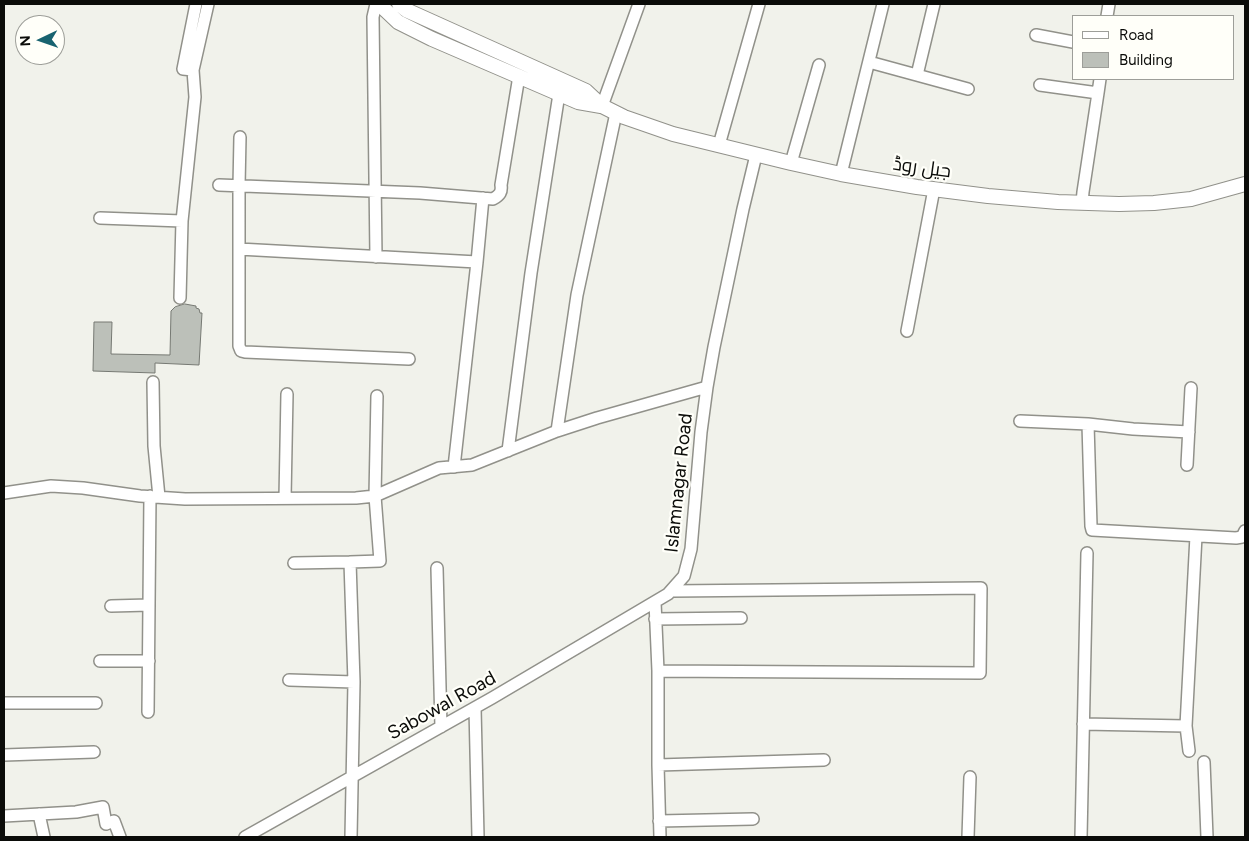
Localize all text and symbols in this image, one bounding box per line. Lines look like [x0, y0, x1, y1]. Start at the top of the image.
north arrow [15, 15, 65, 65]
legend [1072, 15, 1234, 80]
text: Road [1119, 26, 1154, 44]
text: N [17, 35, 34, 47]
text: Building [1119, 51, 1173, 69]
street label: جیل روڈ [891, 153, 953, 183]
street label: Islamnagar Road [660, 412, 698, 554]
street label: Sabowal Road [384, 667, 500, 745]

